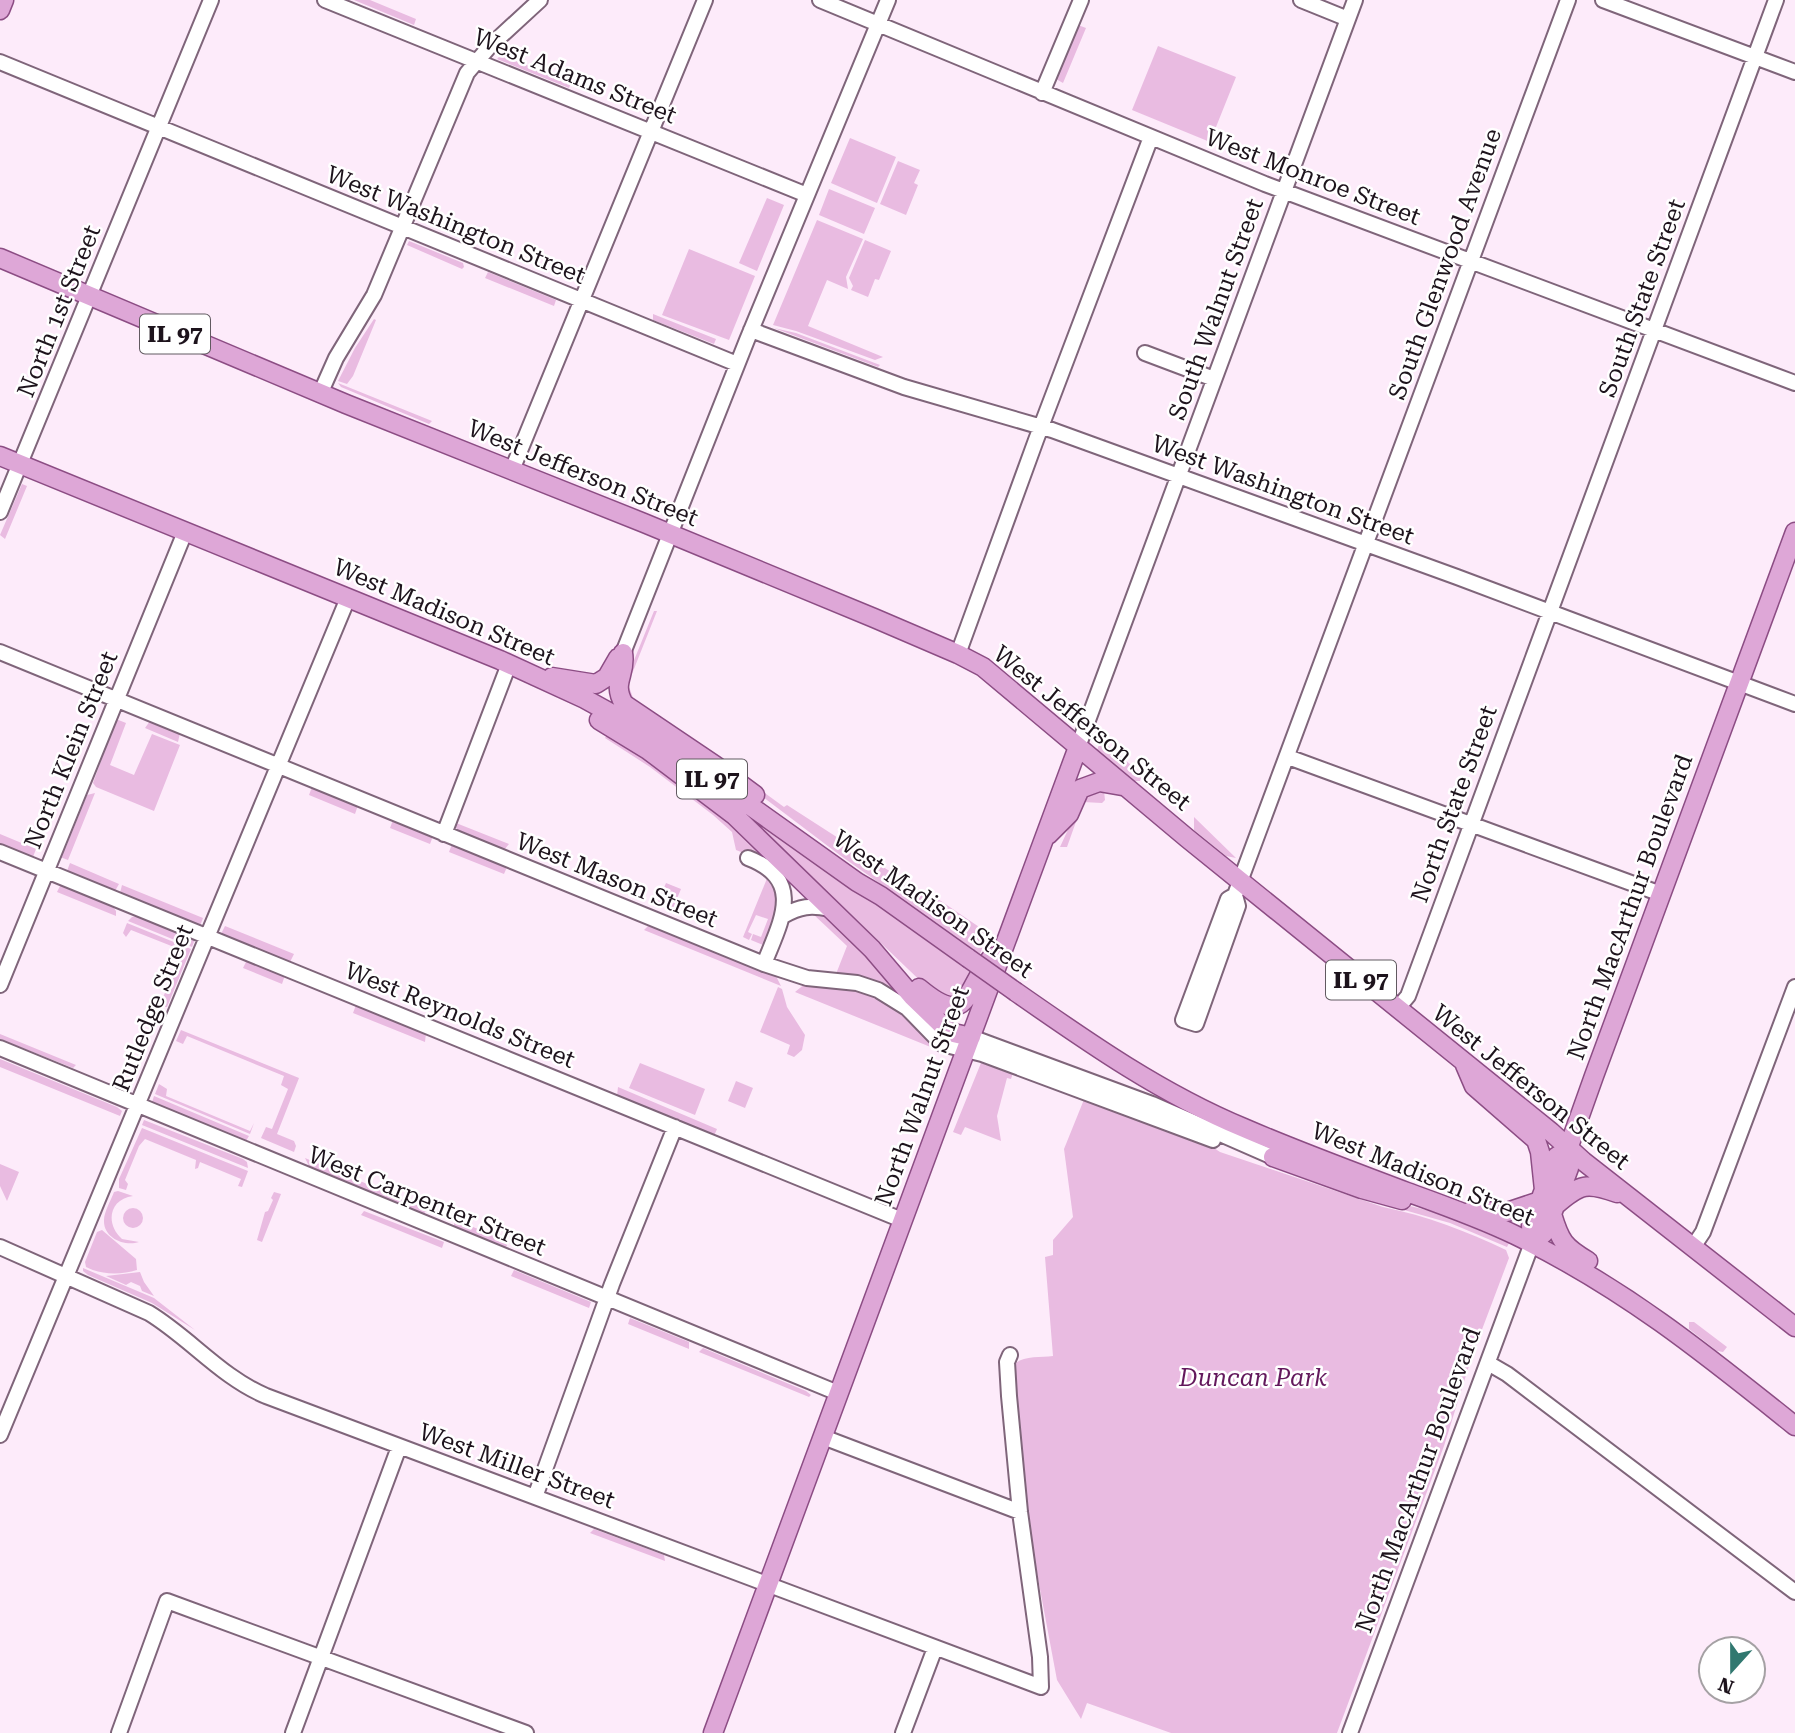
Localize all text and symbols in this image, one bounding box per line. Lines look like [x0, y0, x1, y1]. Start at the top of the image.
street label: West Adams Street [469, 23, 681, 130]
street label: West Monroe Street [1201, 123, 1425, 231]
street label: South Glenwood Avenue [1383, 125, 1507, 403]
street label: West Washington Street [322, 160, 590, 290]
street label: South Walnut Street [1163, 195, 1269, 423]
street label: South State Street [1593, 195, 1691, 401]
street label: North 1st Street [12, 221, 106, 401]
road number: IL 97 [140, 314, 210, 354]
street label: West Jefferson Street [464, 414, 702, 532]
street label: West Washington Street [1148, 429, 1418, 551]
street label: West Madison Street [329, 553, 559, 671]
street label: West Jefferson Street [988, 640, 1196, 816]
street label: North Klein Street [19, 647, 123, 853]
street label: North State Street [1405, 702, 1503, 906]
street label: North MacArthur Boulevard [1562, 750, 1698, 1064]
road number: IL 97 [677, 760, 747, 799]
street label: West Madison Street [828, 824, 1039, 984]
street label: West Mason Street [512, 827, 722, 933]
street label: Rutledge Street [107, 921, 199, 1095]
street label: West Reynolds Street [341, 956, 579, 1074]
road number: IL 97 [1326, 960, 1396, 1000]
street label: North Walnut Street [869, 982, 975, 1210]
street label: West Jefferson Street [1427, 999, 1635, 1175]
street label: West Madison Street [1307, 1116, 1539, 1232]
street label: West Carpenter Street [304, 1140, 550, 1262]
street label: North MacArthur Boulevard [1350, 1323, 1486, 1637]
park label: Duncan Park [1178, 1364, 1327, 1392]
street label: West Miller Street [415, 1418, 619, 1514]
north arrow [1697, 1635, 1767, 1705]
text: N [1715, 1672, 1737, 1699]

